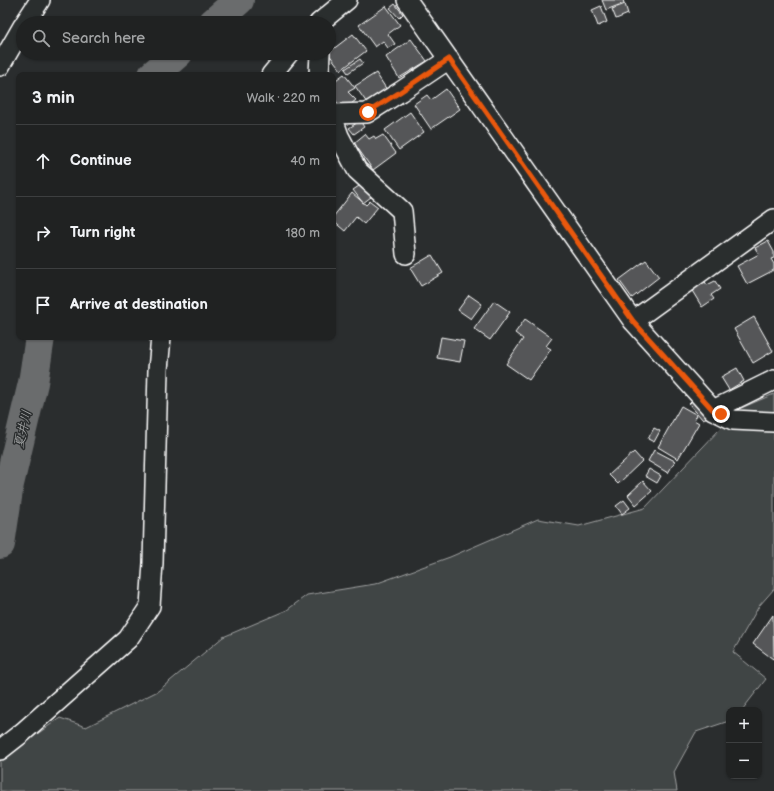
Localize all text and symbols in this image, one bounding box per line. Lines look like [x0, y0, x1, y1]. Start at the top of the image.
search box [16, 16, 336, 60]
icon: search [30, 27, 52, 49]
text: Search here [62, 29, 145, 48]
text: 3 min [32, 88, 75, 108]
text: Walk · 220 m [247, 90, 320, 106]
route start [359, 103, 377, 121]
icon: ahead [32, 150, 54, 172]
text: Continue [70, 151, 132, 170]
text: 40 m [290, 153, 320, 169]
icon: right [32, 222, 54, 244]
text: Turn right [70, 223, 135, 242]
text: 180 m [285, 225, 320, 241]
icon: arrive [32, 294, 54, 316]
text: Arrive at destination [70, 295, 208, 314]
route end [712, 405, 730, 423]
water label: 夏井川 [11, 408, 35, 450]
map controls [726, 707, 762, 779]
button: + [726, 707, 762, 743]
button: − [726, 743, 762, 779]

